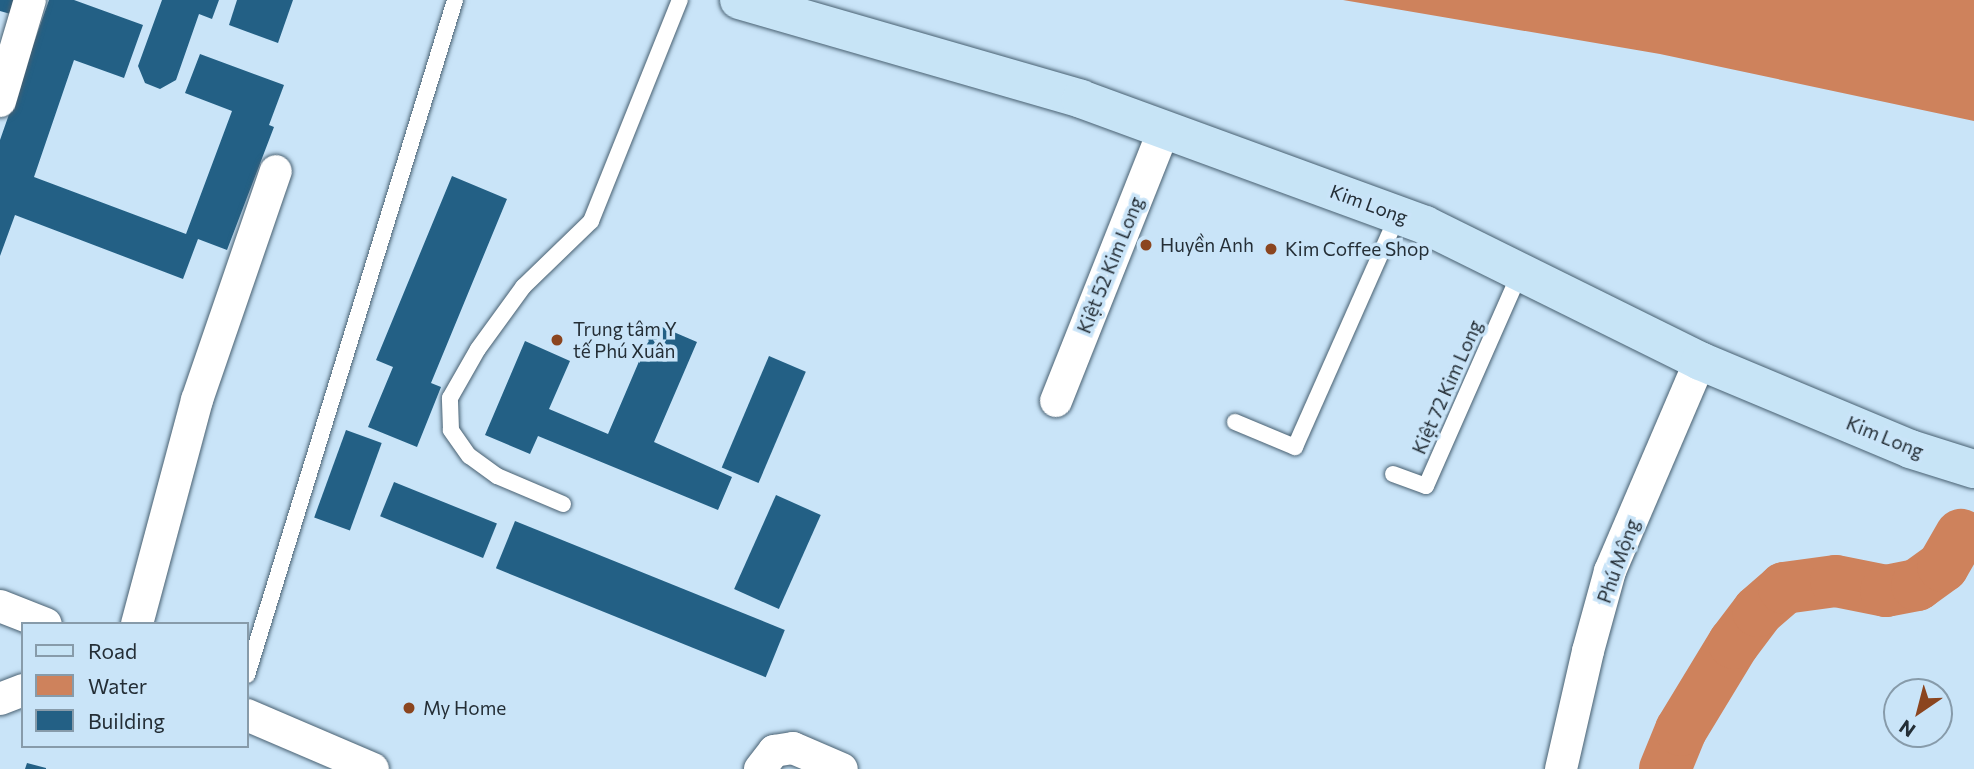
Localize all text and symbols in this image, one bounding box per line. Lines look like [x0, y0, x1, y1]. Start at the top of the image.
street label: Kim Long [1327, 179, 1411, 229]
street label: Kiệt 52 Kim Long [1072, 193, 1148, 337]
place label: Huyền Anh [1160, 234, 1254, 256]
marker: Huyền Anh [1138, 237, 1154, 253]
place label: Kim Coffee Shop [1285, 238, 1429, 260]
marker: Kim Coffee Shop [1263, 241, 1279, 257]
street label: Kiệt 72 Kim Long [1407, 316, 1487, 458]
place label: Trung tâm Y tế Phú Xuân [573, 318, 677, 362]
marker: Trung tâm Y tế Phú Xuân [547, 330, 567, 350]
street label: Kim Long [1843, 411, 1927, 463]
street label: Phú Mộng [1592, 516, 1644, 606]
legend [21, 622, 248, 748]
text: Road [88, 638, 137, 663]
text: Water [88, 673, 147, 698]
north arrow [1883, 678, 1953, 748]
place label: My Home [423, 697, 506, 719]
marker: My Home [401, 700, 417, 716]
text: Building [88, 708, 165, 733]
text: N [1894, 715, 1919, 742]

